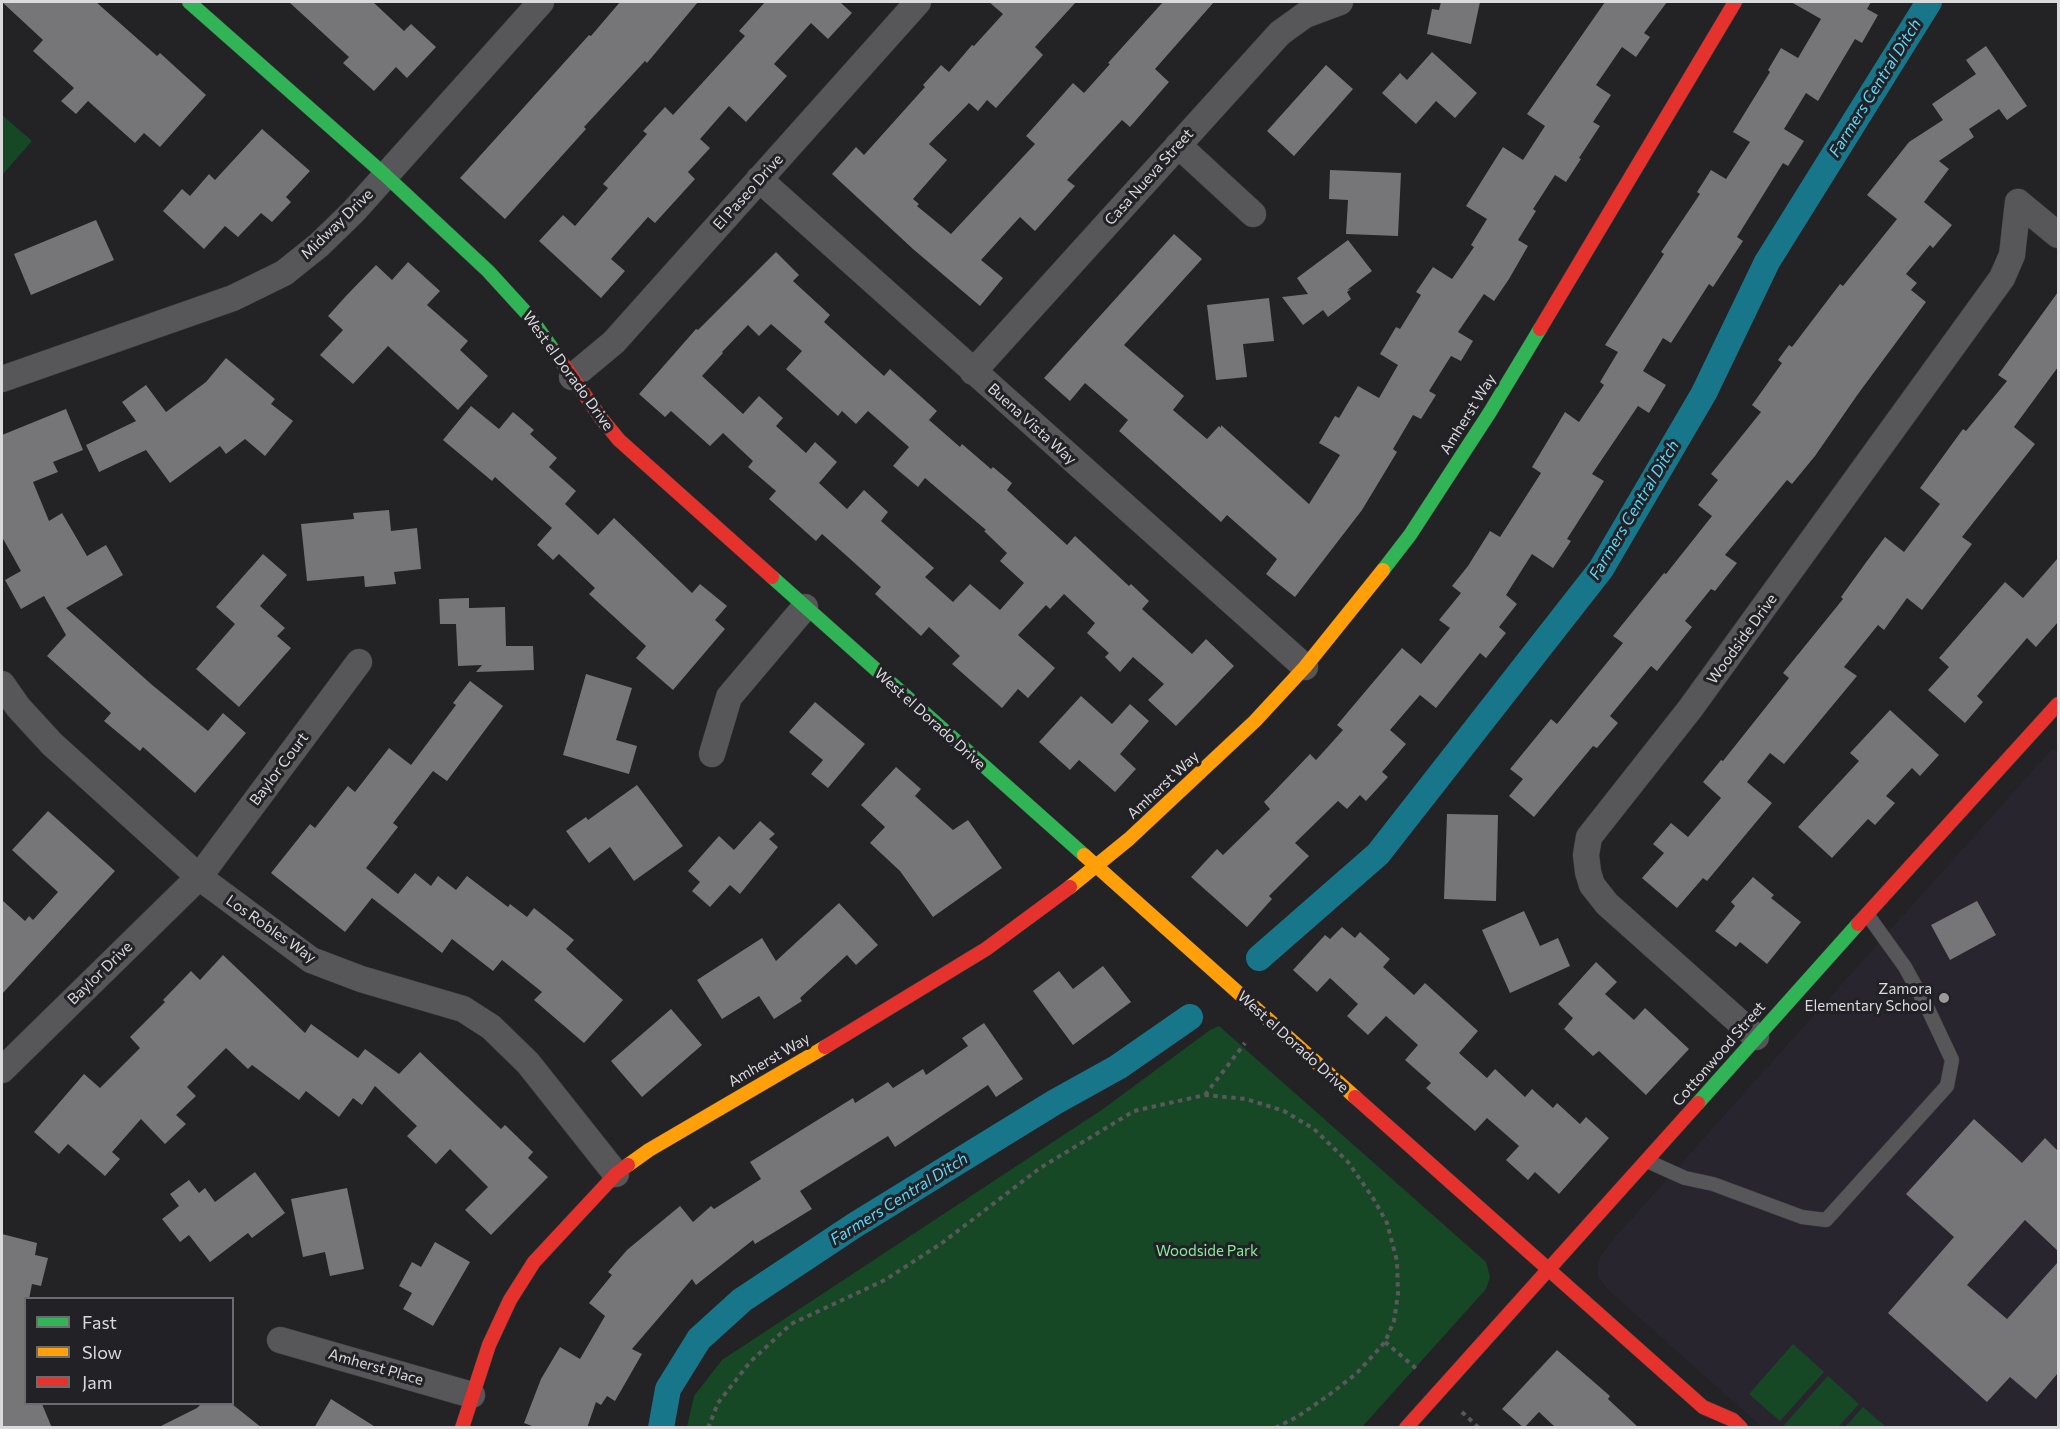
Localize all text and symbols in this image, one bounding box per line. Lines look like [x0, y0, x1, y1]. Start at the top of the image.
water label: Farmers Central Ditch [1825, 16, 1925, 160]
street label: Casa Nueva Street [1101, 125, 1197, 229]
street label: El Paseo Drive [709, 150, 787, 234]
street label: Midway Drive [297, 185, 377, 263]
street label: West el Dorado Drive [519, 308, 617, 434]
street label: Amherst Way [1436, 370, 1500, 458]
street label: Buena Vista Way [984, 379, 1080, 469]
water label: Farmers Central Ditch [1585, 437, 1683, 583]
street label: Woodside Drive [1703, 590, 1781, 688]
street label: West el Dorado Drive [871, 664, 989, 774]
street label: Baylor Court [246, 729, 312, 809]
street label: Amherst Way [1123, 747, 1203, 823]
street label: Los Robles Way [222, 891, 320, 967]
street label: Baylor Drive [64, 938, 136, 1008]
place label: Zamora Elementary School [1805, 980, 1932, 1015]
street label: West el Dorado Drive [1234, 987, 1352, 1097]
marker: Zamora Elementary School [1937, 991, 1951, 1005]
street label: Cottonwood Street [1669, 998, 1769, 1110]
street label: Amherst Way [725, 1029, 813, 1091]
water label: Farmers Central Ditch [827, 1149, 971, 1249]
park label: Woodside Park [1156, 1242, 1258, 1260]
legend [24, 1297, 234, 1405]
text: Fast [82, 1311, 117, 1333]
text: Slow [82, 1341, 122, 1363]
street label: Amherst Place [326, 1345, 426, 1389]
text: Jam [82, 1371, 112, 1393]

